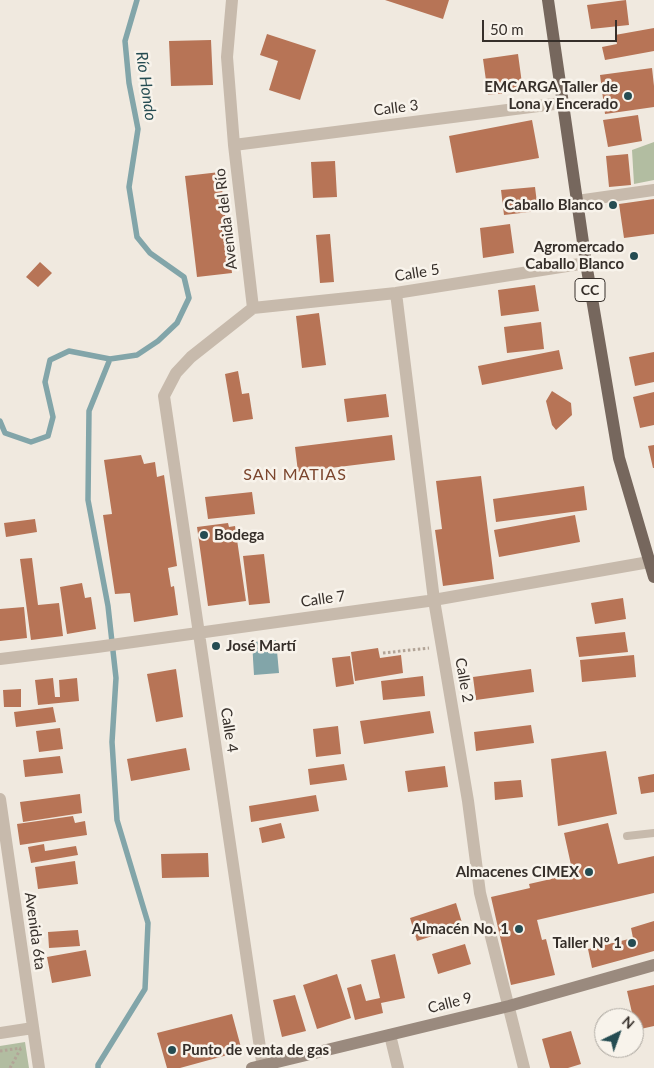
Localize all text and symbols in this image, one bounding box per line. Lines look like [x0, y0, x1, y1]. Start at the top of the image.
scale bar [484, 10, 619, 42]
text: 50 m [490, 20, 524, 38]
water label: Río Hondo [132, 50, 160, 122]
place label: EMCARGA Taller de Lona y Encerado [484, 78, 618, 113]
marker: EMCARGA Taller de Lona y Encerado [622, 90, 634, 102]
street label: Calle 3 [373, 96, 419, 120]
street label: Avenida del Río [211, 167, 241, 271]
place label: Caballo Blanco [504, 196, 603, 214]
marker: Caballo Blanco [607, 199, 619, 211]
place label: Agromercado Caballo Blanco [525, 238, 624, 273]
marker: Agromercado Caballo Blanco [628, 250, 640, 262]
street label: Calle 5 [393, 261, 441, 285]
road number: CC [575, 278, 605, 302]
district label: SAN MATIAS [242, 465, 348, 485]
place label: Bodega [214, 526, 264, 544]
marker: Bodega [198, 529, 210, 541]
street label: Calle 7 [299, 587, 347, 611]
place label: José Martí [226, 637, 296, 655]
marker: José Martí [210, 640, 222, 652]
street label: Calle 2 [451, 656, 477, 704]
street label: Calle 4 [217, 706, 241, 754]
place label: Almacenes CIMEX [456, 863, 579, 881]
marker: Almacenes CIMEX [583, 866, 595, 878]
street label: Avenida 6ta [21, 891, 49, 971]
place label: Almacén No. 1 [412, 920, 509, 938]
marker: Almacén No. 1 [513, 923, 525, 935]
place label: Taller Nº 1 [552, 934, 622, 952]
marker: Taller Nº 1 [626, 937, 638, 949]
street label: Calle 9 [426, 989, 474, 1017]
north arrow [594, 1008, 644, 1058]
text: N [619, 1012, 638, 1032]
place label: Punto de venta de gas [182, 1041, 329, 1059]
marker: Punto de venta de gas [166, 1044, 178, 1056]

